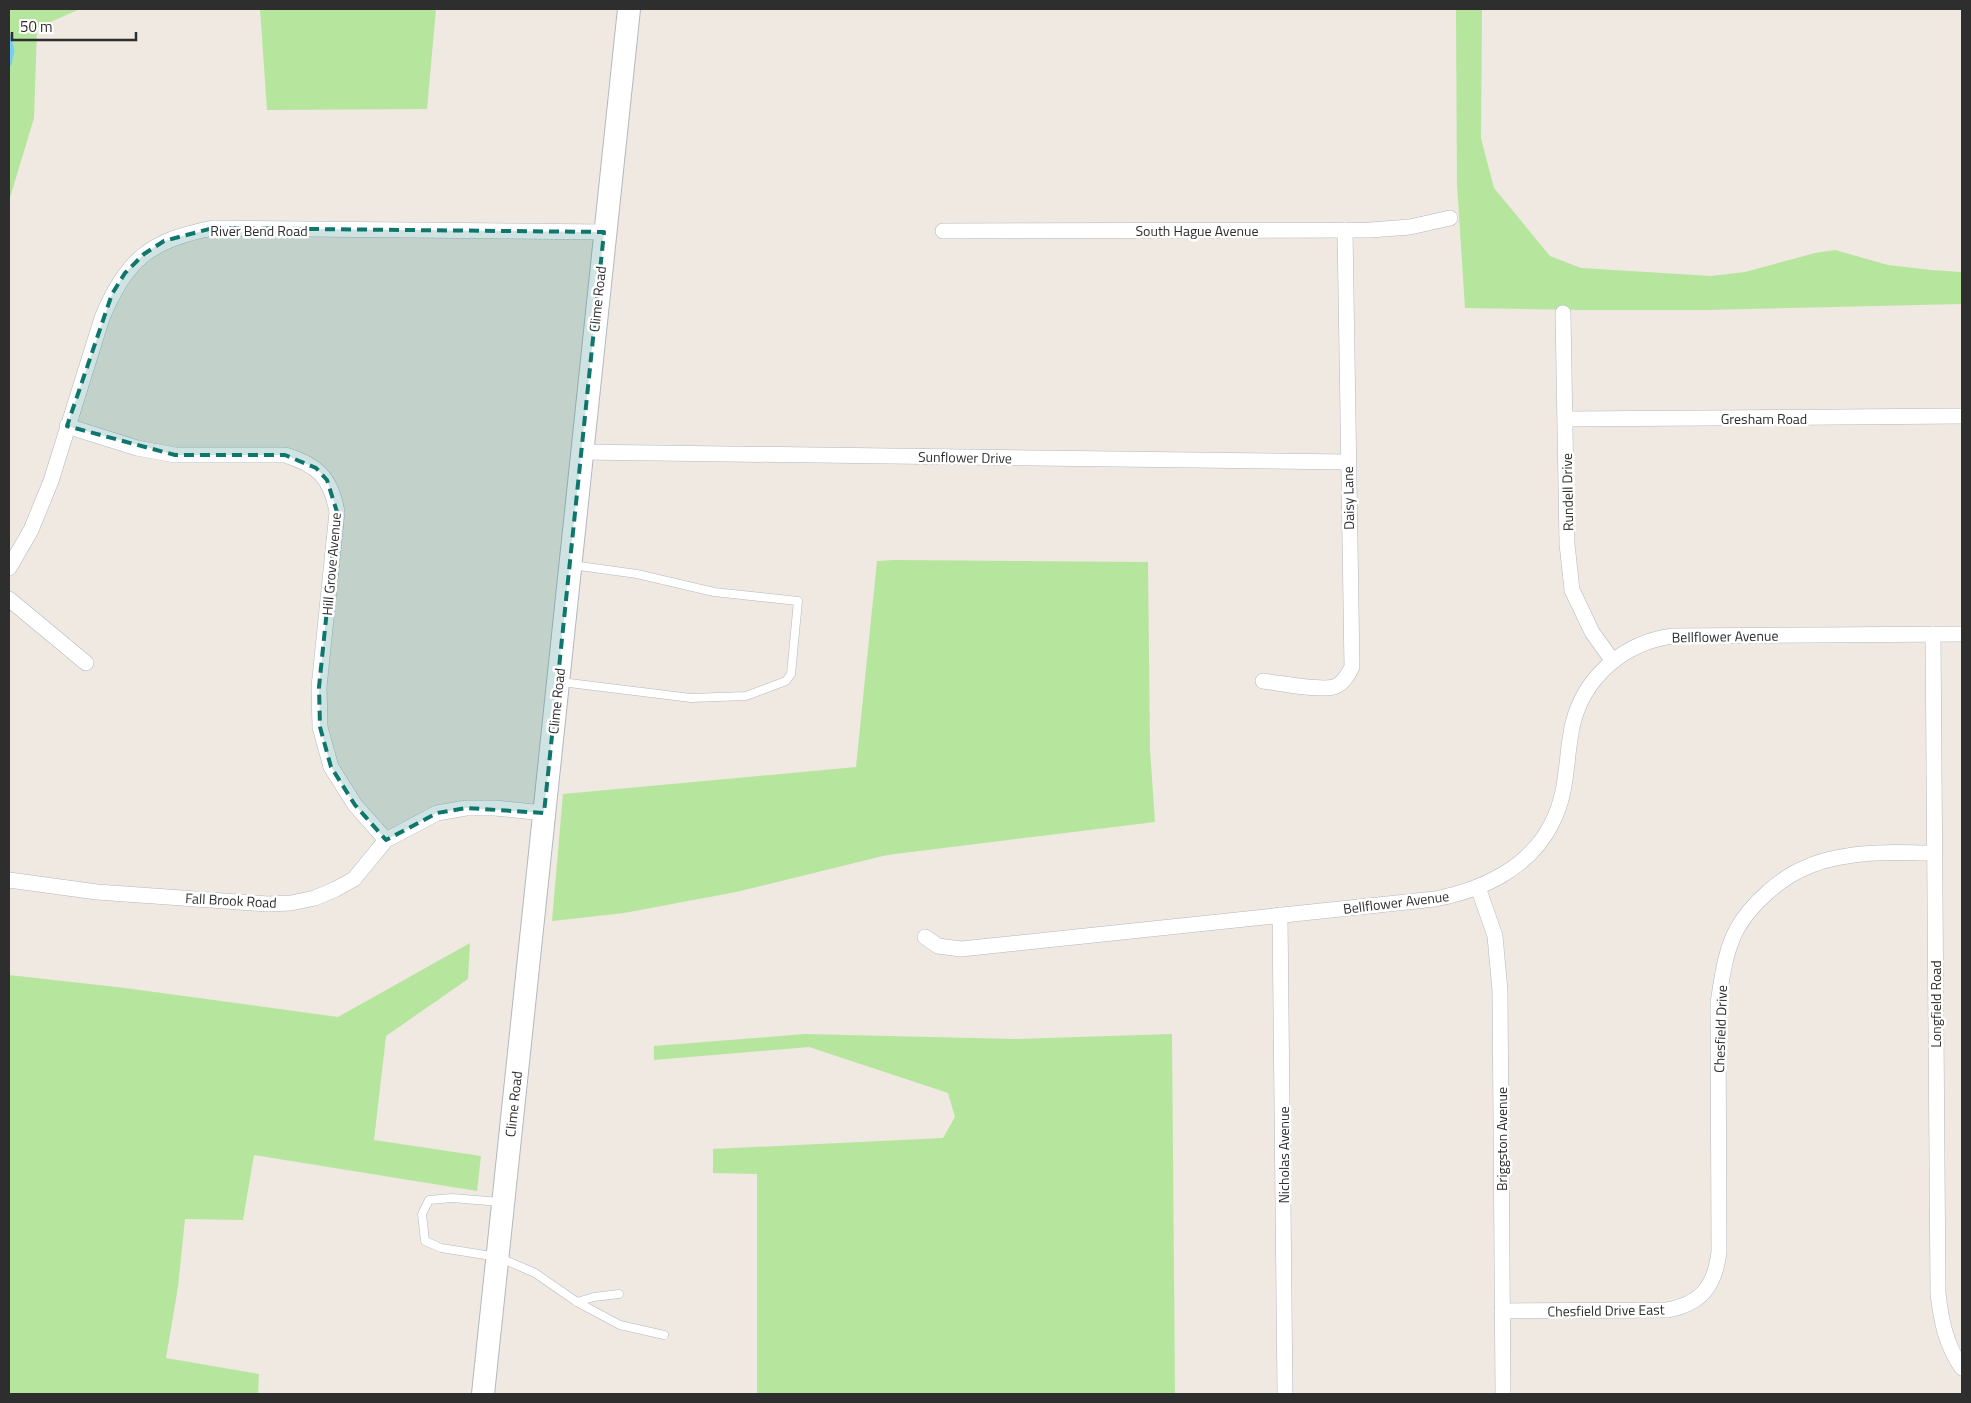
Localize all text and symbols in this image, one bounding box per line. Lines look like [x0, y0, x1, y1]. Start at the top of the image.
scale bar [12, 10, 136, 42]
text: 50 m [20, 15, 53, 38]
street label: River Bend Road [210, 220, 308, 241]
street label: South Hague Avenue [1136, 220, 1258, 241]
street label: Clime Road [583, 265, 611, 333]
street label: Gresham Road [1721, 408, 1807, 429]
street label: Sunflower Drive [918, 446, 1012, 468]
street label: Rundell Drive [1556, 453, 1578, 531]
street label: Daisy Lane [1337, 466, 1359, 530]
street label: Hill Grove Avenue [316, 512, 346, 616]
street label: Bellflower Avenue [1671, 625, 1779, 647]
street label: Clime Road [542, 667, 570, 735]
street label: Bellflower Avenue [1342, 885, 1450, 919]
street label: Fall Brook Road [185, 887, 277, 913]
street label: Longfield Road [1925, 960, 1946, 1048]
street label: Chesfield Drive [1708, 985, 1732, 1073]
street label: Clime Road [499, 1070, 527, 1138]
street label: Briggston Avenue [1491, 1087, 1512, 1191]
street label: Nicholas Avenue [1273, 1106, 1294, 1204]
street label: Chesfield Drive East [1547, 1298, 1665, 1322]

